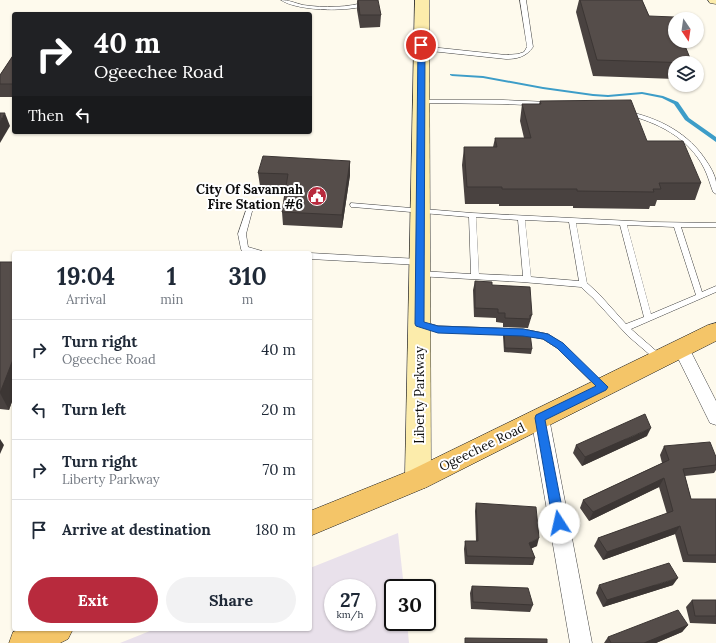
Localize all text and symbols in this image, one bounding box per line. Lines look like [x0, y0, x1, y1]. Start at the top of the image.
north arrow [668, 12, 704, 48]
map controls [668, 12, 704, 92]
text: 40 m [94, 25, 160, 61]
icon: right [28, 28, 80, 80]
pin [404, 28, 438, 62]
icon: arrive [410, 34, 432, 56]
button: layers [668, 56, 704, 92]
text: Ogeechee Road [94, 60, 224, 83]
icon: left [72, 104, 94, 126]
text: Then [28, 106, 64, 125]
place label: City Of Savannah Fire Station #6 [196, 181, 303, 213]
public building icon: City Of Savannah Fire Station #6 [306, 185, 328, 207]
text: 19:04 [57, 261, 115, 292]
text: 1 [167, 261, 177, 292]
text: 310 [228, 261, 267, 292]
text: Arrival [66, 291, 106, 308]
text: min [160, 291, 183, 308]
text: m [242, 291, 253, 308]
text: Turn right [62, 332, 138, 351]
icon: right [28, 339, 50, 361]
text: 40 m [261, 340, 296, 359]
street label: Liberty Parkway [411, 346, 428, 444]
text: Ogeechee Road [62, 351, 156, 368]
icon: left [28, 399, 50, 421]
text: Turn left [62, 400, 126, 419]
text: 20 m [261, 400, 296, 419]
street label: Ogeechee Road [436, 419, 528, 475]
text: Turn right [62, 452, 138, 471]
icon: right [28, 459, 50, 481]
text: 70 m [262, 460, 296, 479]
text: Liberty Parkway [62, 471, 160, 488]
position arrow [538, 502, 580, 544]
icon: arrive [28, 519, 50, 541]
text: Arrive at destination [62, 520, 211, 539]
text: 180 m [255, 520, 296, 539]
button: Exit [28, 577, 158, 623]
button: Share [166, 577, 296, 623]
speed limit sign: 30 [384, 579, 436, 631]
text: 27 [340, 587, 360, 612]
text: km/h [336, 608, 364, 621]

